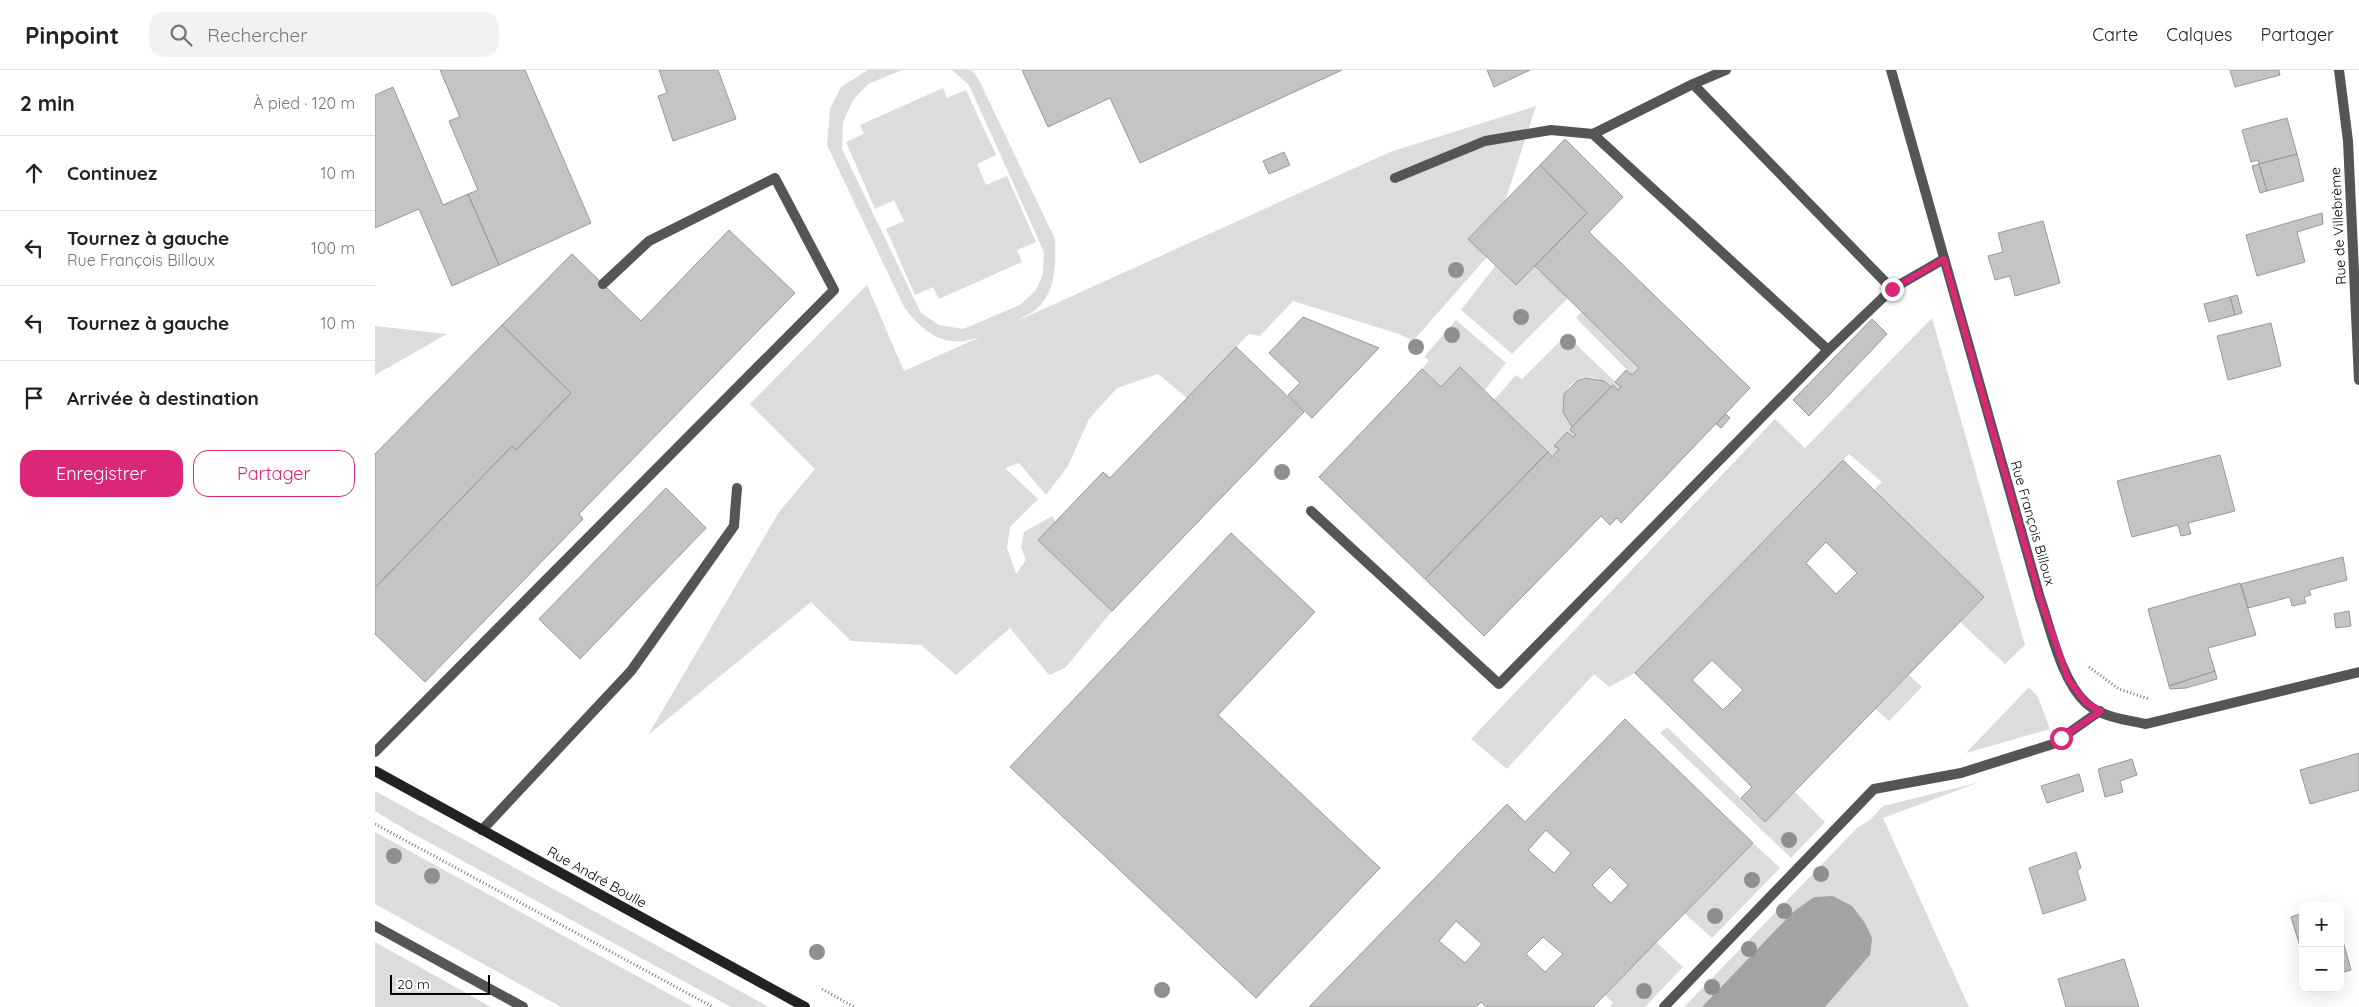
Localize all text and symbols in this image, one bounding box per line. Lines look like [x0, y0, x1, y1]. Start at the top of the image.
search box [149, 12, 499, 57]
text: Pinpoint [25, 20, 119, 50]
icon: search [167, 21, 195, 49]
text: Rechercher [207, 23, 308, 47]
text: Carte [2092, 23, 2138, 46]
text: Calques [2166, 23, 2233, 46]
text: Partager [2261, 23, 2334, 46]
text: 2 min [20, 90, 75, 116]
text: À pied · 120 m [253, 93, 355, 113]
icon: ahead [20, 159, 48, 187]
text: Continuez [67, 161, 157, 185]
text: 10 m [321, 163, 355, 183]
street label: Rue de Villebrème [2326, 167, 2350, 285]
text: Tournez à gauche [67, 226, 229, 250]
icon: left [20, 234, 48, 262]
text: 100 m [311, 238, 355, 258]
text: Rue François Billoux [67, 250, 215, 270]
route end [1881, 278, 1904, 301]
icon: left [20, 309, 48, 337]
text: Tournez à gauche [67, 311, 229, 335]
text: 10 m [321, 313, 355, 333]
icon: arrive [20, 384, 48, 412]
text: Arrivée à destination [67, 386, 259, 410]
button: Enregistrer [20, 450, 183, 497]
button: Partager [193, 450, 355, 497]
street label: Rue François Billoux [2007, 458, 2060, 588]
route start [2050, 727, 2073, 750]
street label: Rue André Boulle [544, 842, 650, 912]
map controls [2299, 902, 2344, 992]
button: + [2299, 902, 2344, 947]
button: − [2299, 947, 2344, 992]
scale bar [390, 972, 490, 995]
text: 20 m [397, 975, 430, 993]

